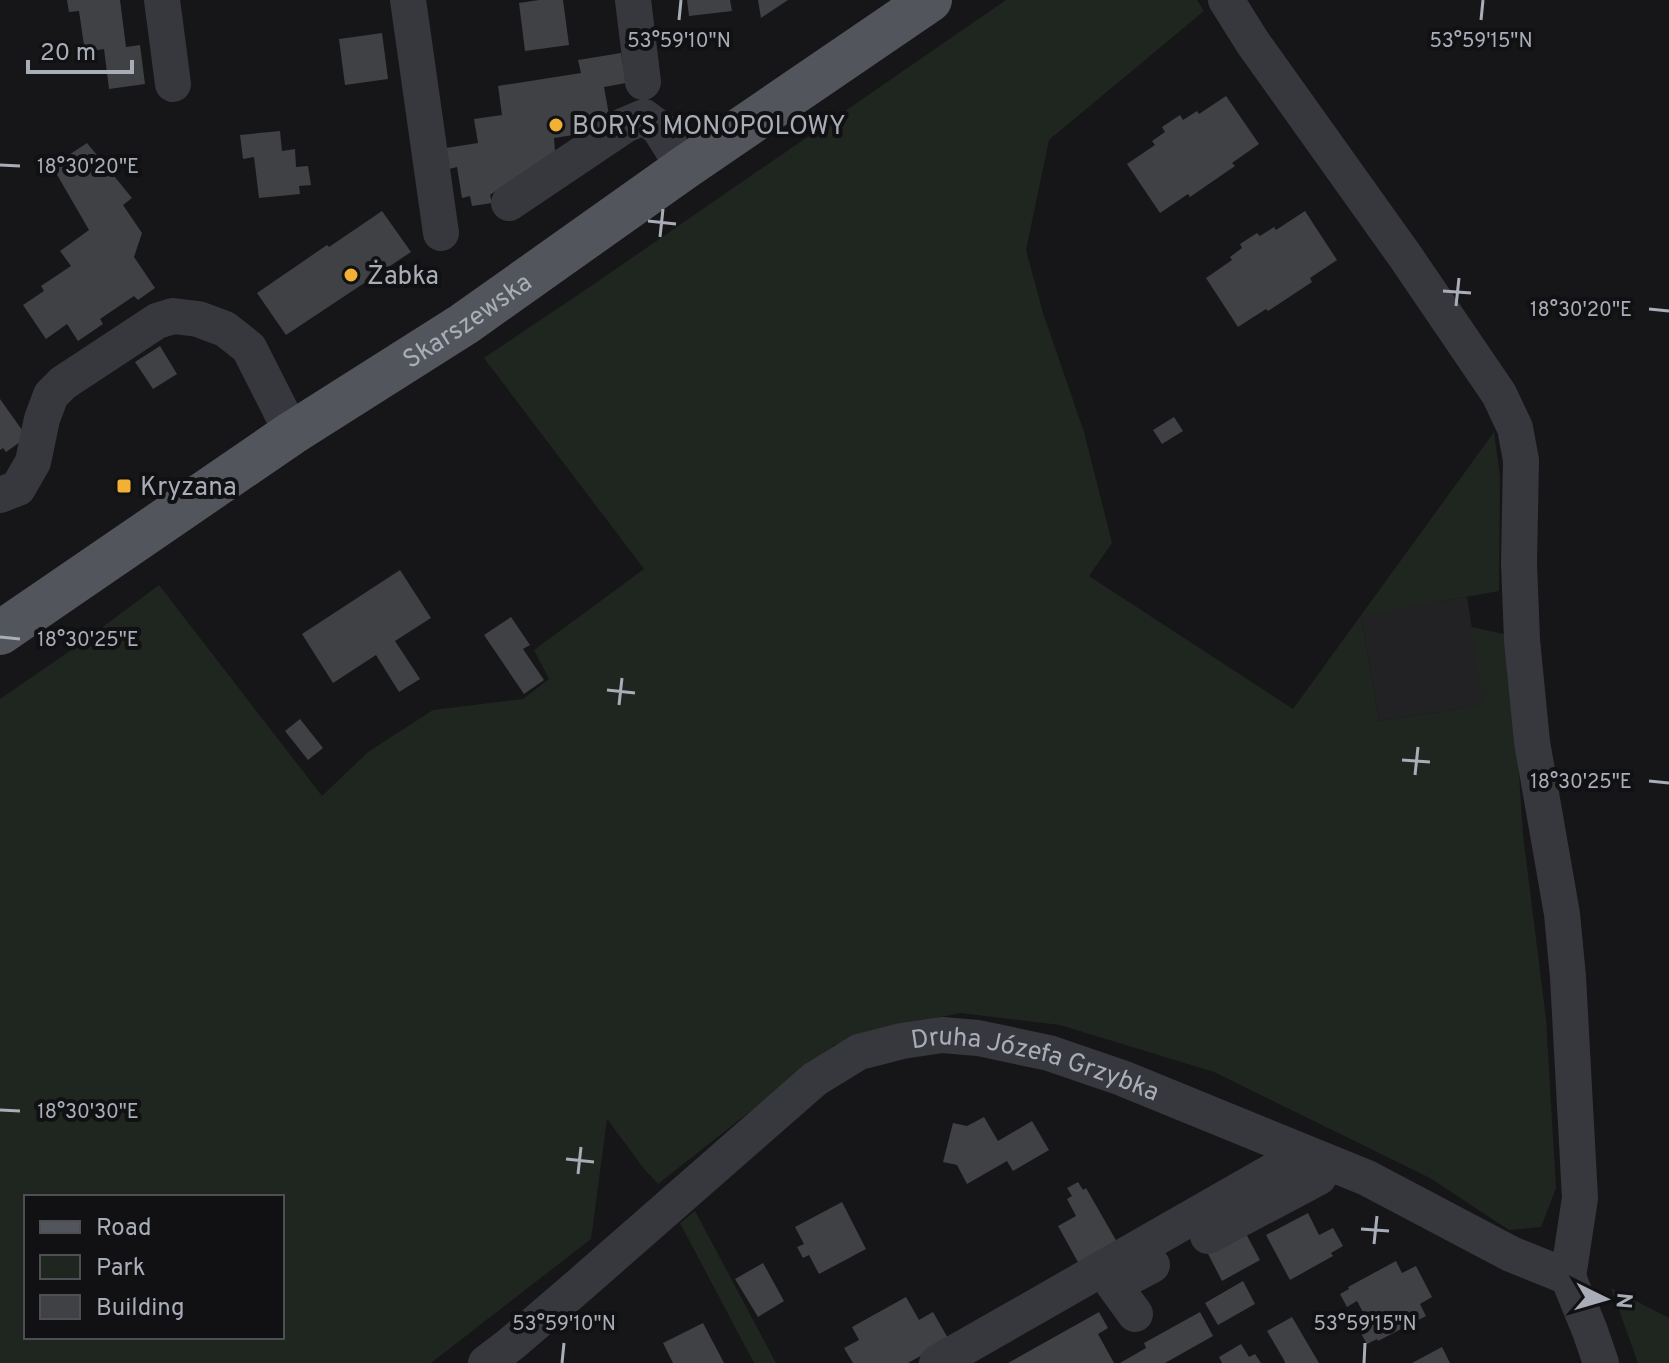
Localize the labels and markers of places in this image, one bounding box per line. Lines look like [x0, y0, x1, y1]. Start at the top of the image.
place label: BORYS MONOPOLOWY [572, 111, 846, 144]
marker: BORYS MONOPOLOWY [547, 116, 565, 134]
place label: Żabka [367, 260, 439, 294]
marker: Żabka [342, 266, 360, 284]
place label: Kryzana [140, 472, 237, 505]
marker: Kryzana [115, 477, 133, 495]

